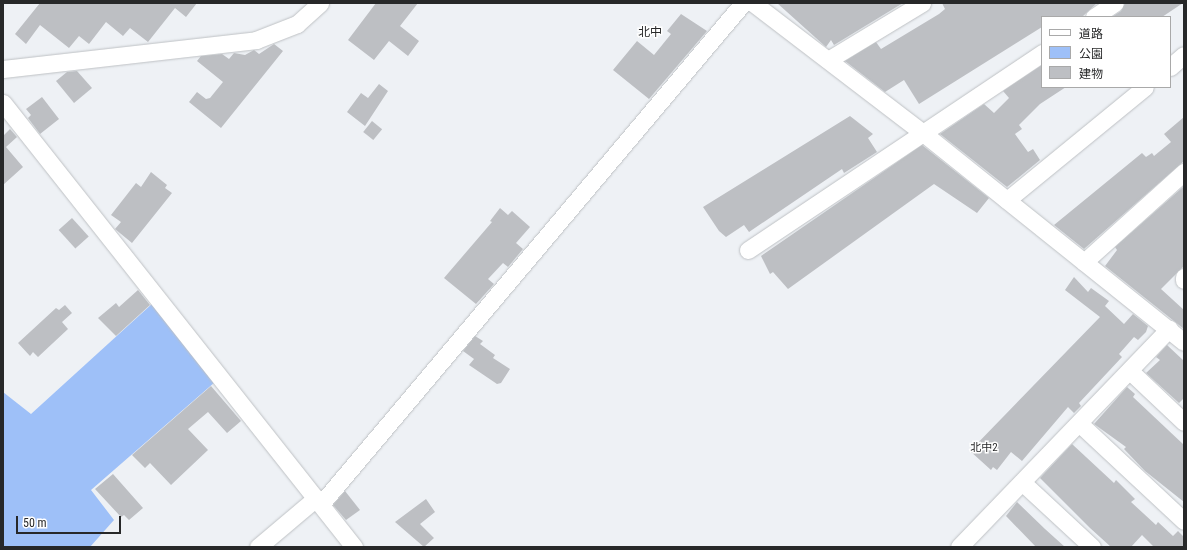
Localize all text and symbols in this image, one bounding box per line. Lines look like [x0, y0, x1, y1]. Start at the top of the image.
legend [1041, 16, 1171, 88]
district label: 北中 [638, 26, 662, 40]
text: 道路 [1079, 27, 1103, 41]
text: 公園 [1079, 47, 1103, 61]
text: 建物 [1079, 67, 1103, 81]
district label: 北中2 [970, 441, 998, 455]
scale bar [18, 508, 123, 534]
text: 50 m [23, 516, 47, 530]

